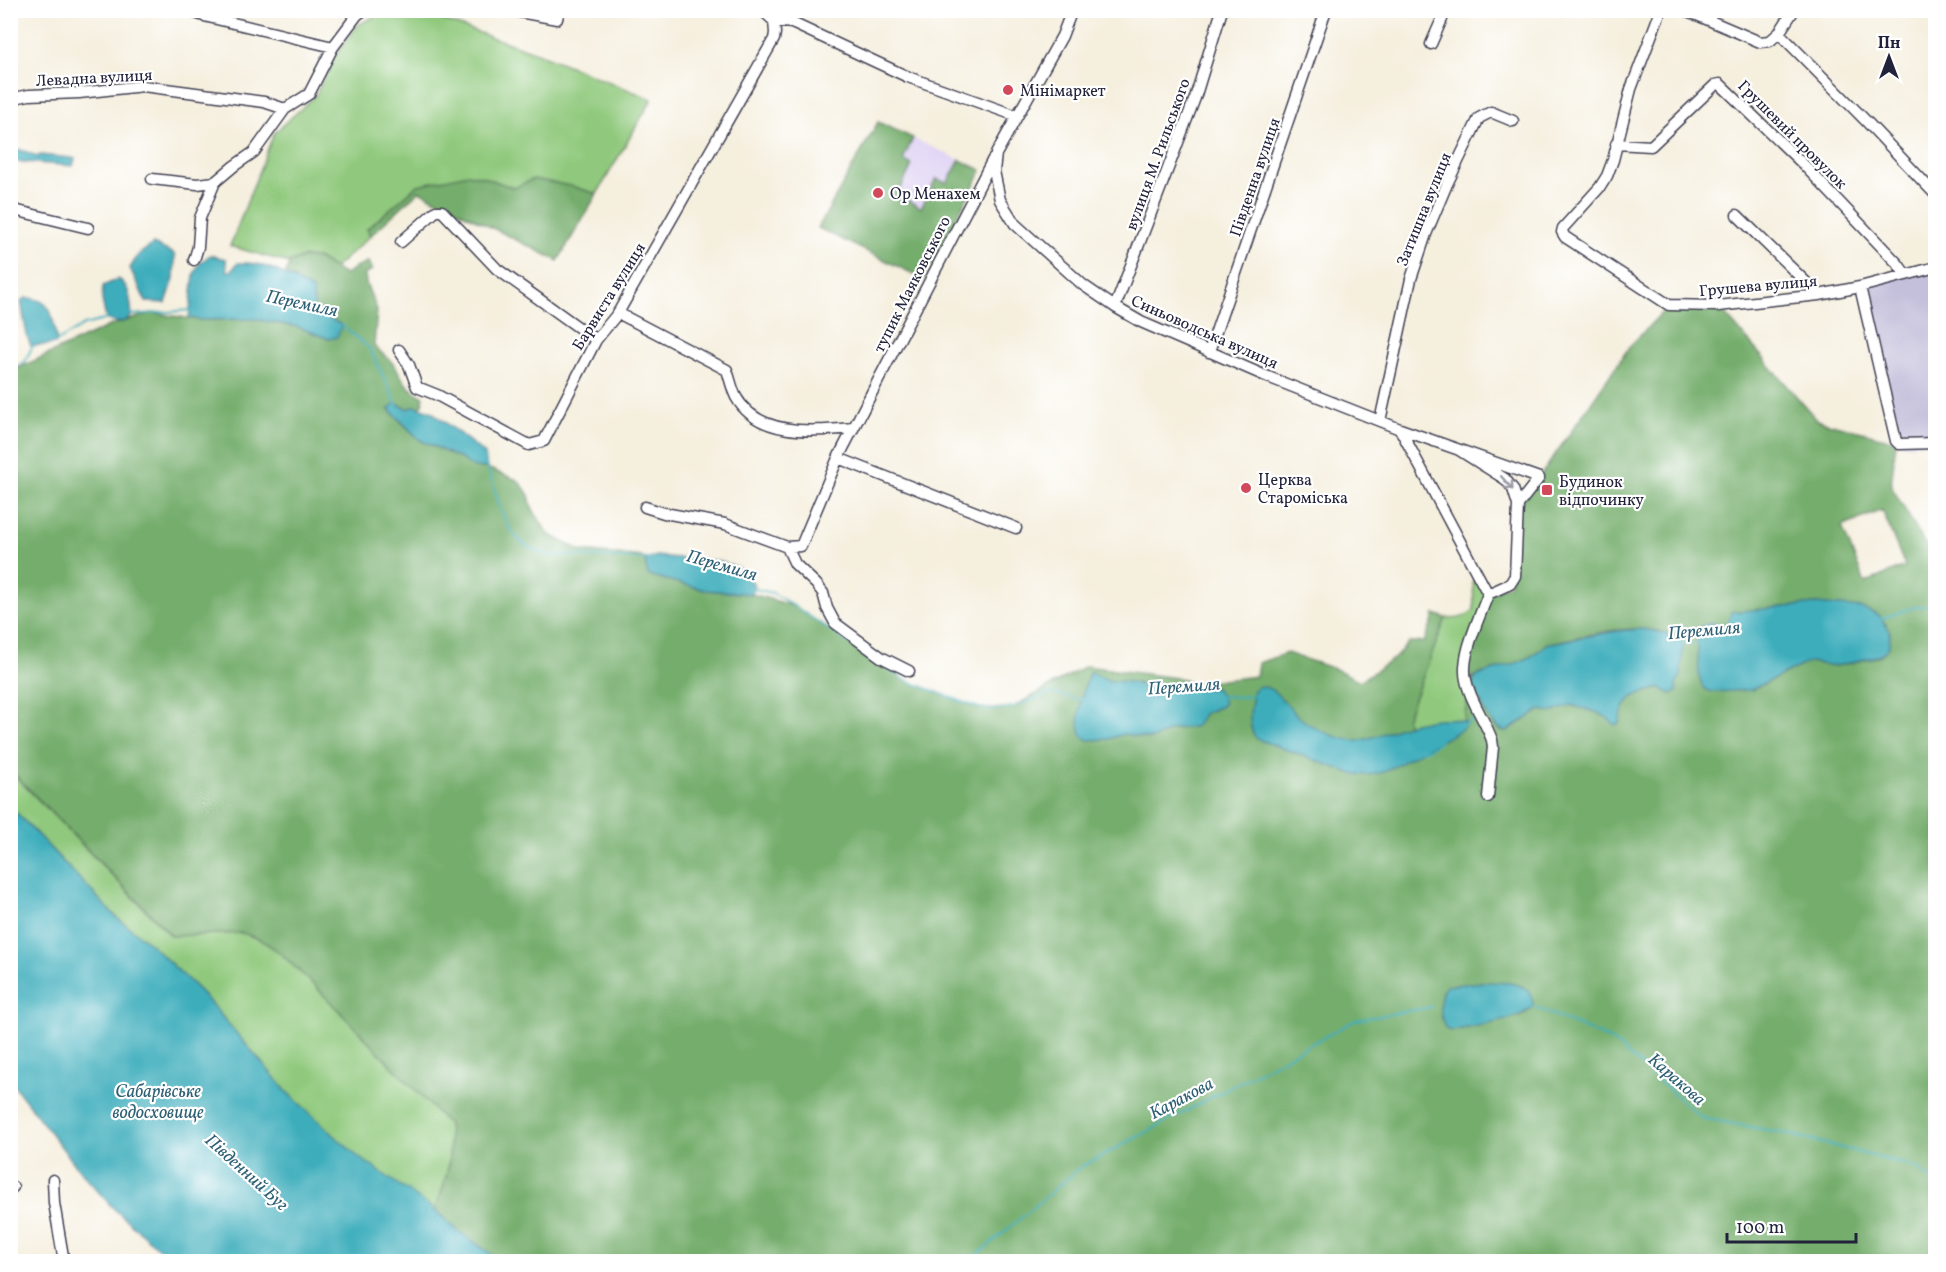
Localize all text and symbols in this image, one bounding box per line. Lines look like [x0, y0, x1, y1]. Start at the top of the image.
north arrow [1859, 27, 1919, 87]
text: Пн [1878, 33, 1900, 55]
street label: Левадна вулиця [35, 65, 153, 93]
street label: вулиця М. Рильського [1121, 76, 1197, 234]
street label: Грушевий провулок [1732, 76, 1851, 195]
place label: Мінімаркет [1020, 81, 1106, 103]
marker: Мінімаркет [1001, 83, 1015, 97]
street label: Південна вулиця [1225, 115, 1287, 240]
street label: Затишна вулиця [1392, 150, 1458, 270]
place label: Ор Менахем [890, 184, 980, 206]
marker: Ор Менахем [871, 186, 885, 200]
street label: тупик Маяковського [869, 213, 957, 357]
street label: Барвиста вулиця [568, 239, 652, 355]
street label: Грушева вулиця [1698, 271, 1818, 303]
water label: Перемиля [264, 285, 340, 324]
street label: Синьоводська вулиця [1127, 290, 1281, 375]
place label: Церква Староміська [1258, 470, 1348, 510]
place label: Будинок відпочинку [1559, 472, 1644, 512]
one-way arrow [1500, 475, 1513, 491]
marker: Церква Староміська [1239, 481, 1253, 495]
marker: Будинок відпочинку [1540, 483, 1554, 497]
water label: Перемиля [683, 544, 760, 588]
water label: Перемиля [1667, 616, 1741, 647]
water label: Перемиля [1147, 672, 1221, 702]
water label: Каракова [1642, 1048, 1710, 1112]
water label: Каракова [1145, 1072, 1218, 1127]
water label: Сабарівське водосховище [112, 1080, 204, 1126]
water label: Південний Буг [199, 1129, 294, 1218]
scale bar [1727, 1206, 1856, 1244]
text: 100 m [1736, 1216, 1785, 1241]

